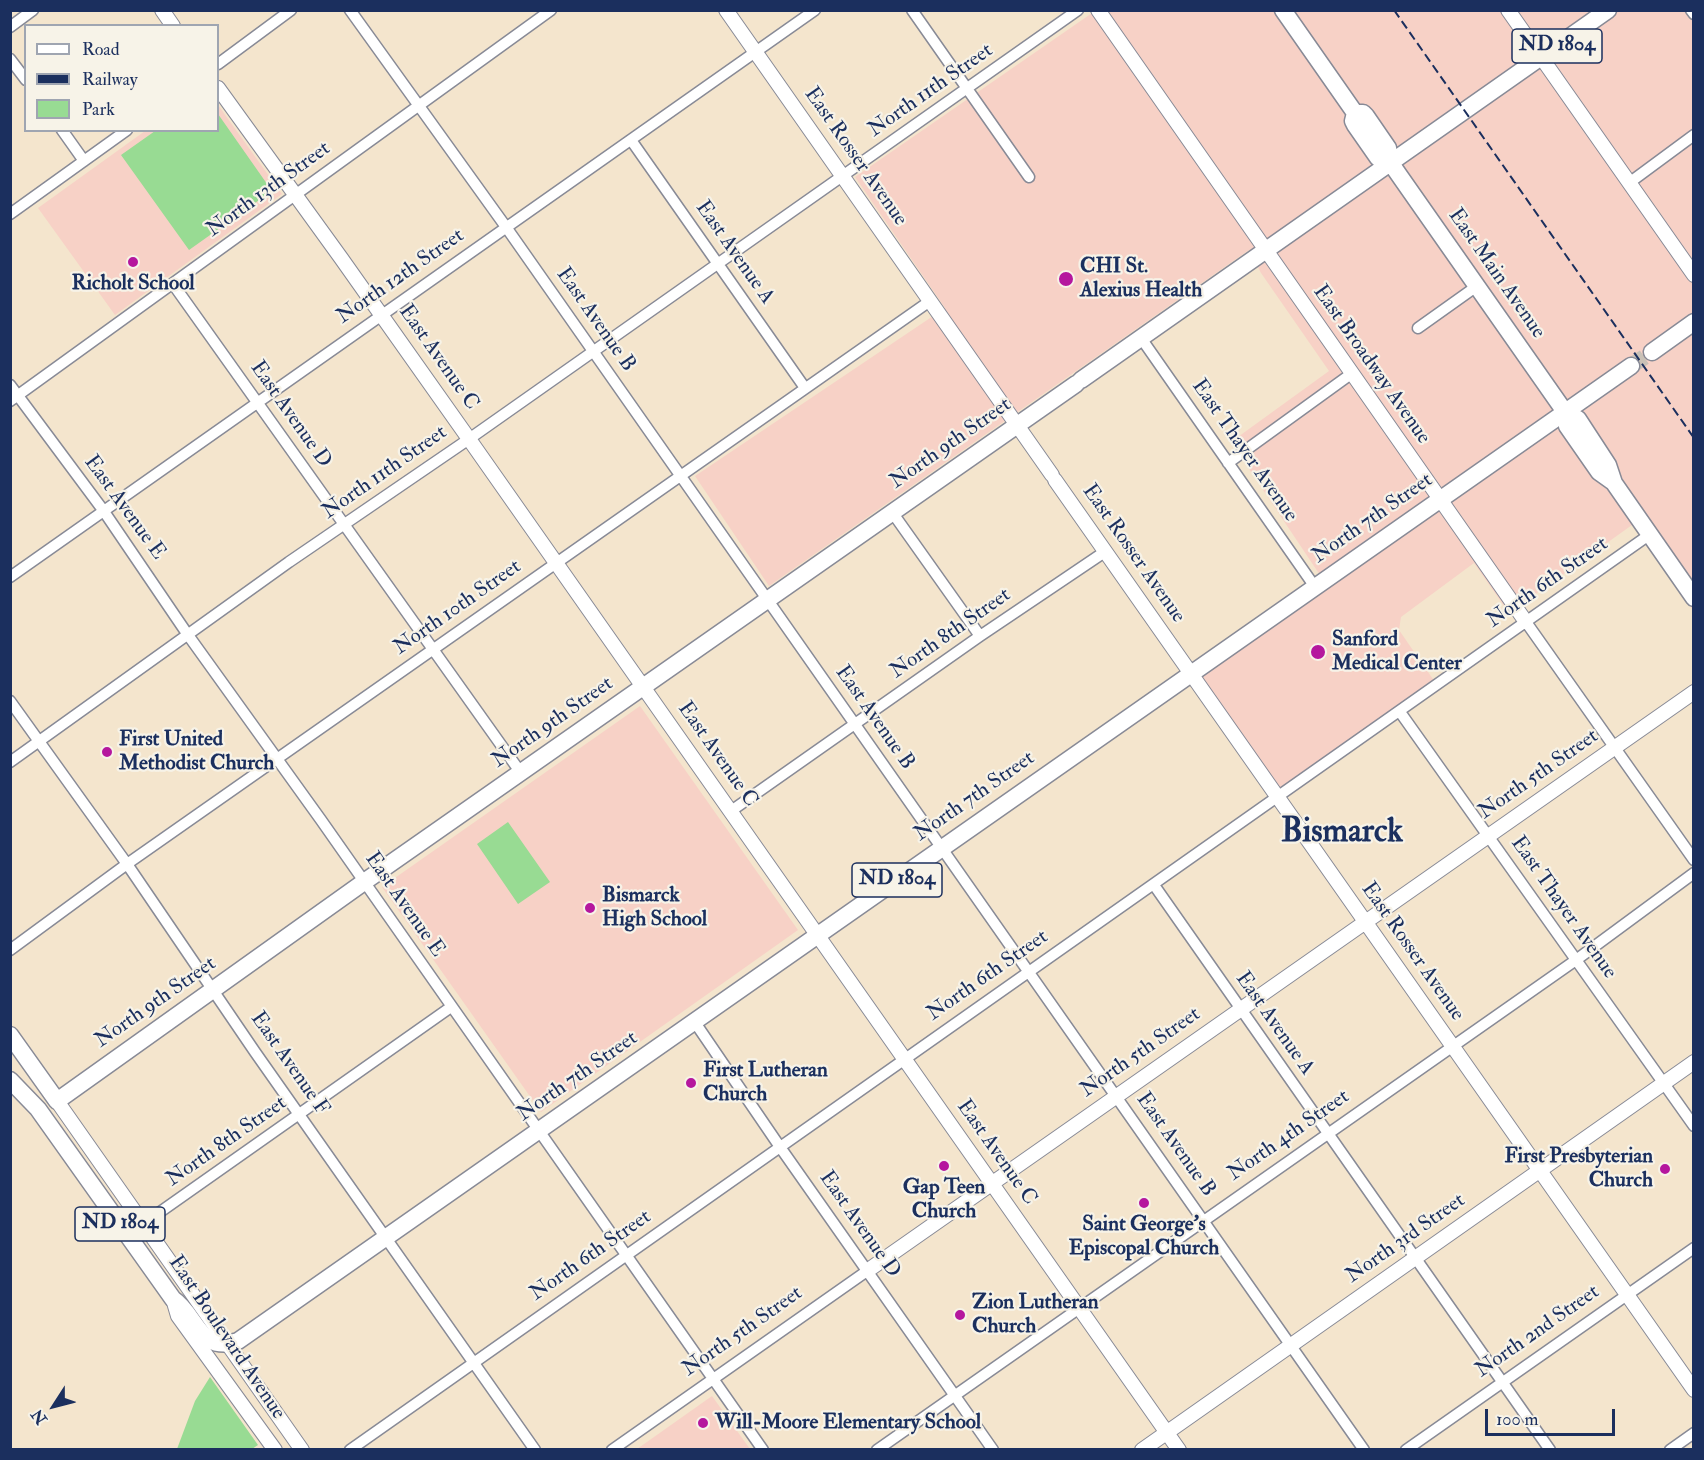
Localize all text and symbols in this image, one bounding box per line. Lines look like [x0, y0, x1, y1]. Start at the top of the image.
legend [24, 24, 219, 132]
road number: ND 1804 [1512, 29, 1602, 63]
text: Road [82, 38, 120, 61]
street label: North 11th Street [864, 39, 998, 143]
text: Railway [82, 68, 138, 91]
street label: East Rosser Avenue [798, 83, 912, 231]
text: Park [82, 98, 115, 121]
street label: North 13th Street [202, 137, 336, 243]
street label: East Avenue A [689, 196, 779, 310]
street label: East Main Avenue [1442, 204, 1550, 344]
street label: North 12th Street [333, 224, 469, 330]
place label: CHI St. Alexius Health [1080, 254, 1202, 304]
marker: Richolt School [126, 255, 140, 269]
street label: East Avenue B [550, 263, 640, 377]
marker: CHI St. Alexius Health [1057, 270, 1075, 288]
place label: Richolt School [71, 271, 195, 297]
street label: East Broadway Avenue [1307, 281, 1435, 449]
street label: East Avenue C [392, 300, 484, 416]
street label: East Avenue D [244, 357, 336, 473]
street label: East Thayer Avenue [1185, 375, 1303, 527]
street label: North 9th Street [886, 393, 1016, 495]
street label: North 11th Street [318, 421, 452, 525]
street label: East Avenue E [78, 451, 170, 565]
street label: North 7th Street [1308, 468, 1438, 570]
street label: East Rosser Avenue [1076, 480, 1190, 628]
street label: North 6th Street [1483, 532, 1613, 634]
street label: North 10th Street [390, 555, 526, 661]
street label: North 8th Street [886, 583, 1016, 685]
place label: Sanford Medical Center [1332, 627, 1462, 677]
marker: Sanford Medical Center [1309, 643, 1327, 661]
street label: East Avenue B [829, 661, 919, 775]
street label: North 9th Street [488, 672, 618, 774]
street label: East Avenue C [671, 697, 763, 813]
street label: North 5th Street [1474, 724, 1604, 826]
place label: First United Methodist Church [119, 727, 274, 777]
marker: First United Methodist Church [100, 745, 114, 759]
street label: North 7th Street [910, 746, 1040, 848]
district label: Bismarck [1281, 814, 1403, 854]
street label: East Thayer Avenue [1504, 832, 1622, 984]
street label: East Avenue E [359, 848, 449, 962]
road number: ND 1804 [852, 863, 942, 897]
street label: East Rosser Avenue [1355, 878, 1469, 1026]
place label: Bismarck High School [602, 883, 707, 933]
marker: Bismarck High School [583, 901, 597, 915]
street label: North 6th Street [923, 925, 1053, 1027]
street label: North 9th Street [91, 952, 221, 1054]
street label: East Avenue A [1229, 967, 1319, 1081]
street label: North 5th Street [1076, 1002, 1206, 1104]
street label: East Avenue F [244, 1007, 334, 1121]
street label: North 7th Street [513, 1026, 643, 1128]
place label: First Lutheran Church [703, 1058, 828, 1108]
marker: First Lutheran Church [684, 1076, 698, 1090]
street label: North 4th Street [1223, 1085, 1355, 1187]
street label: East Avenue B [1130, 1088, 1220, 1202]
street label: North 8th Street [162, 1091, 292, 1193]
street label: East Avenue C [950, 1095, 1042, 1211]
place label: First Presbyterian Church [1504, 1144, 1653, 1194]
marker: Gap Teen Church [937, 1159, 951, 1173]
marker: First Presbyterian Church [1658, 1162, 1672, 1176]
street label: East Avenue D [813, 1167, 905, 1283]
place label: Gap Teen Church [903, 1175, 985, 1225]
street label: North 3rd Street [1342, 1189, 1470, 1289]
marker: Saint George's Episcopal Church [1137, 1196, 1151, 1210]
street label: North 6th Street [526, 1205, 656, 1307]
road number: ND 1804 [75, 1207, 165, 1241]
place label: Saint George's Episcopal Church [1069, 1212, 1219, 1262]
street label: East Boulevard Avenue [162, 1251, 290, 1425]
street label: North 2nd Street [1471, 1280, 1605, 1384]
street label: North 5th Street [678, 1281, 808, 1383]
place label: Zion Lutheran Church [972, 1290, 1098, 1340]
marker: Zion Lutheran Church [953, 1308, 967, 1322]
north arrow [24, 1376, 84, 1436]
scale bar [1488, 1397, 1618, 1435]
text: N [27, 1405, 52, 1428]
text: 100 m [1496, 1408, 1539, 1431]
place label: Will-Moore Elementary School [715, 1410, 981, 1436]
marker: Will-Moore Elementary School [696, 1416, 710, 1430]

